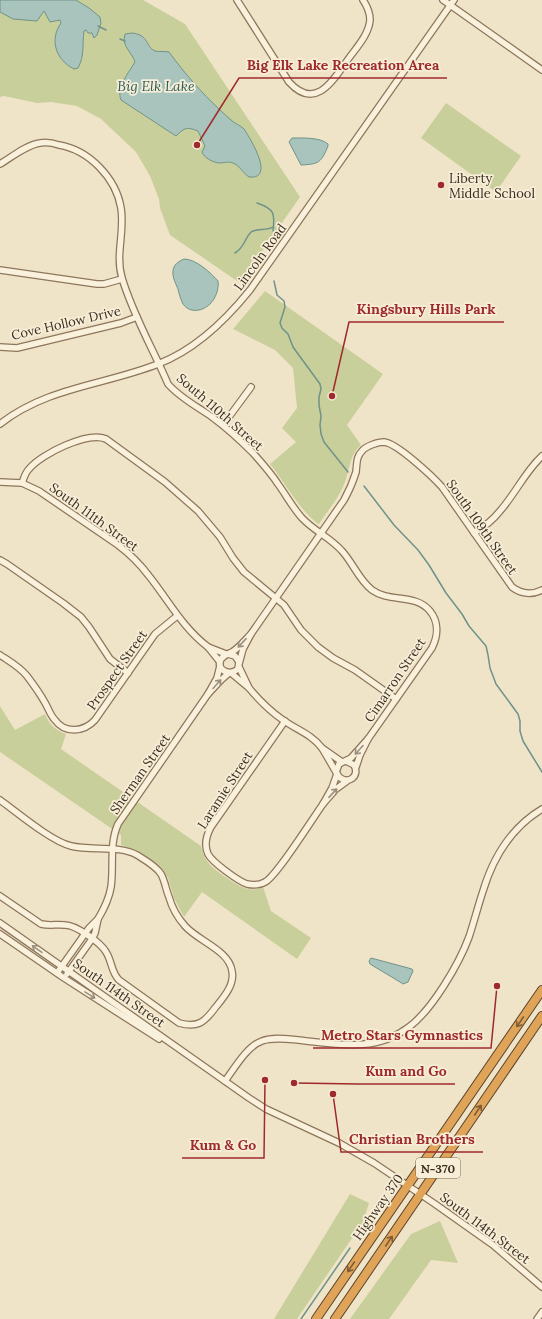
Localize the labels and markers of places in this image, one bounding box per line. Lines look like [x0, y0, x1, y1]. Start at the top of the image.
callout: Big Elk Lake Recreation Area [239, 52, 447, 78]
place label: Liberty Middle School [449, 170, 535, 202]
marker: Liberty Middle School [436, 180, 446, 190]
callout: Kingsbury Hills Park [349, 296, 504, 322]
callout: Metro Stars Gymnastics [313, 1022, 491, 1048]
callout: Kum and Go [358, 1058, 455, 1084]
callout: Christian Brothers [341, 1126, 483, 1152]
callout: Kum & Go [182, 1132, 264, 1158]

